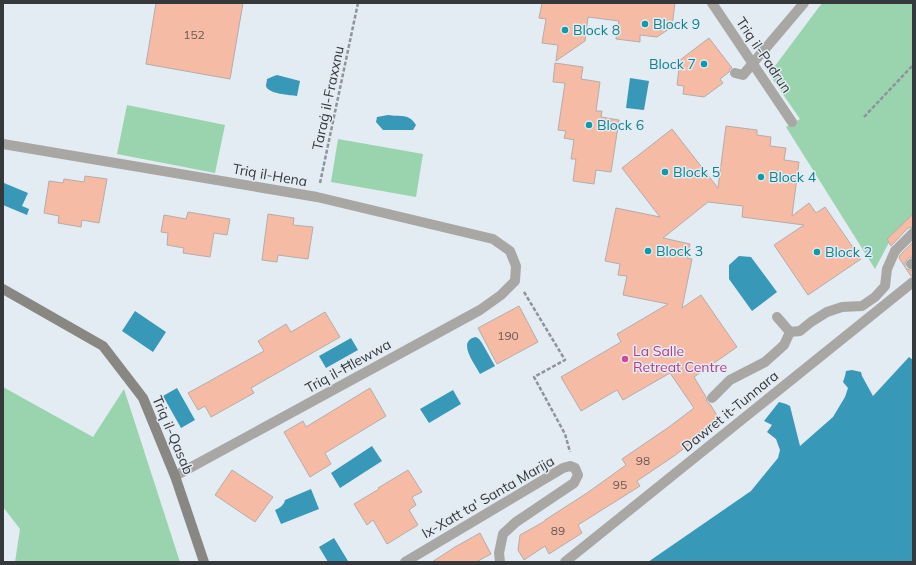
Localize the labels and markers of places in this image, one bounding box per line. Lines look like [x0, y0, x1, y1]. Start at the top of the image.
place label: Block 9 [653, 15, 700, 33]
marker: Block 9 [640, 19, 650, 29]
place label: Block 8 [573, 21, 620, 39]
marker: Block 8 [560, 25, 570, 35]
place label: Block 7 [649, 55, 696, 73]
marker: Block 7 [699, 59, 709, 69]
place label: Block 6 [597, 116, 644, 134]
marker: Block 6 [584, 120, 594, 130]
place label: Block 5 [673, 163, 720, 181]
marker: Block 5 [660, 167, 670, 177]
place label: Block 4 [769, 168, 817, 186]
marker: Block 4 [756, 172, 766, 182]
place label: Block 3 [656, 242, 703, 260]
place label: Block 2 [825, 243, 872, 261]
marker: Block 3 [643, 246, 653, 256]
marker: Block 2 [812, 247, 822, 257]
place label: La Salle Retreat Centre [633, 342, 727, 376]
marker: La Salle Retreat Centre [620, 354, 630, 364]

